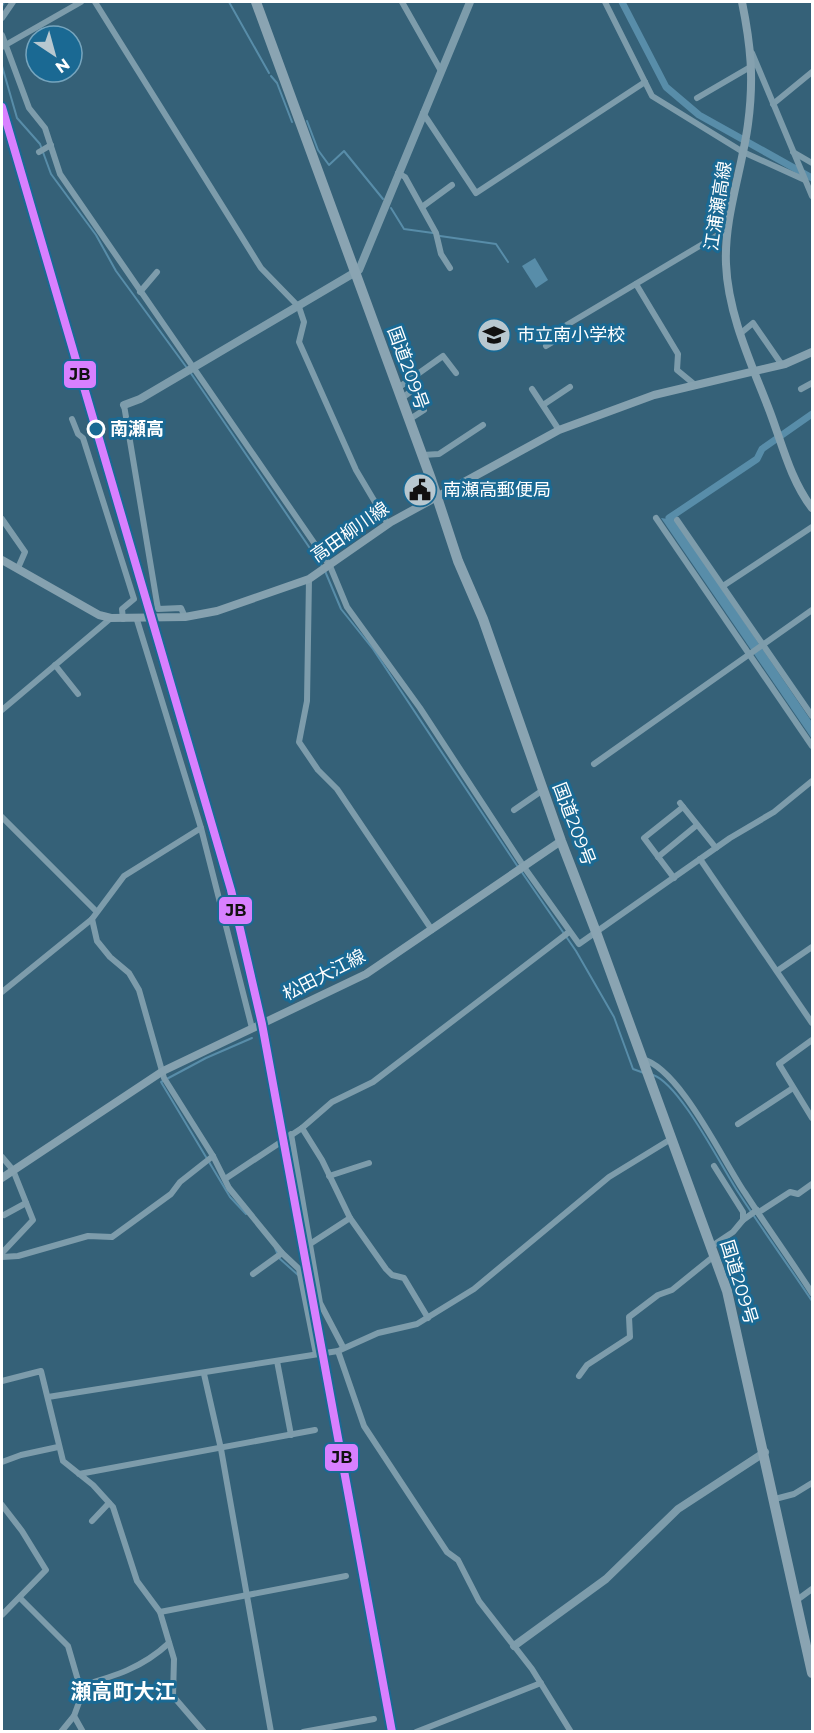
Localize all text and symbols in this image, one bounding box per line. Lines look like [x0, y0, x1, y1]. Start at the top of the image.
north arrow [24, 24, 84, 84]
text: N [52, 54, 73, 77]
street label: 江浦瀬高線 [700, 160, 736, 252]
school or university icon: 市立南小学校 [476, 317, 512, 353]
street label: 国道209号 [383, 323, 433, 413]
place label: 市立南小学校 [517, 324, 625, 346]
line badge: JB [63, 360, 97, 389]
text: JB [69, 365, 90, 384]
place label: 南瀬高 [110, 418, 164, 440]
marker: 南瀬高 [87, 420, 105, 438]
public building icon: 南瀬高郵便局 [402, 472, 438, 508]
place label: 南瀬高郵便局 [443, 479, 551, 501]
street label: 高田柳川線 [307, 497, 393, 567]
street label: 国道209号 [548, 779, 600, 869]
line badge: JB [218, 896, 253, 925]
text: JB [225, 901, 246, 920]
street label: 松田大江線 [279, 945, 369, 1005]
street label: 国道209号 [716, 1237, 762, 1327]
line badge: JB [324, 1443, 359, 1472]
text: JB [331, 1448, 352, 1467]
district label: 瀬高町大江 [71, 1679, 176, 1704]

